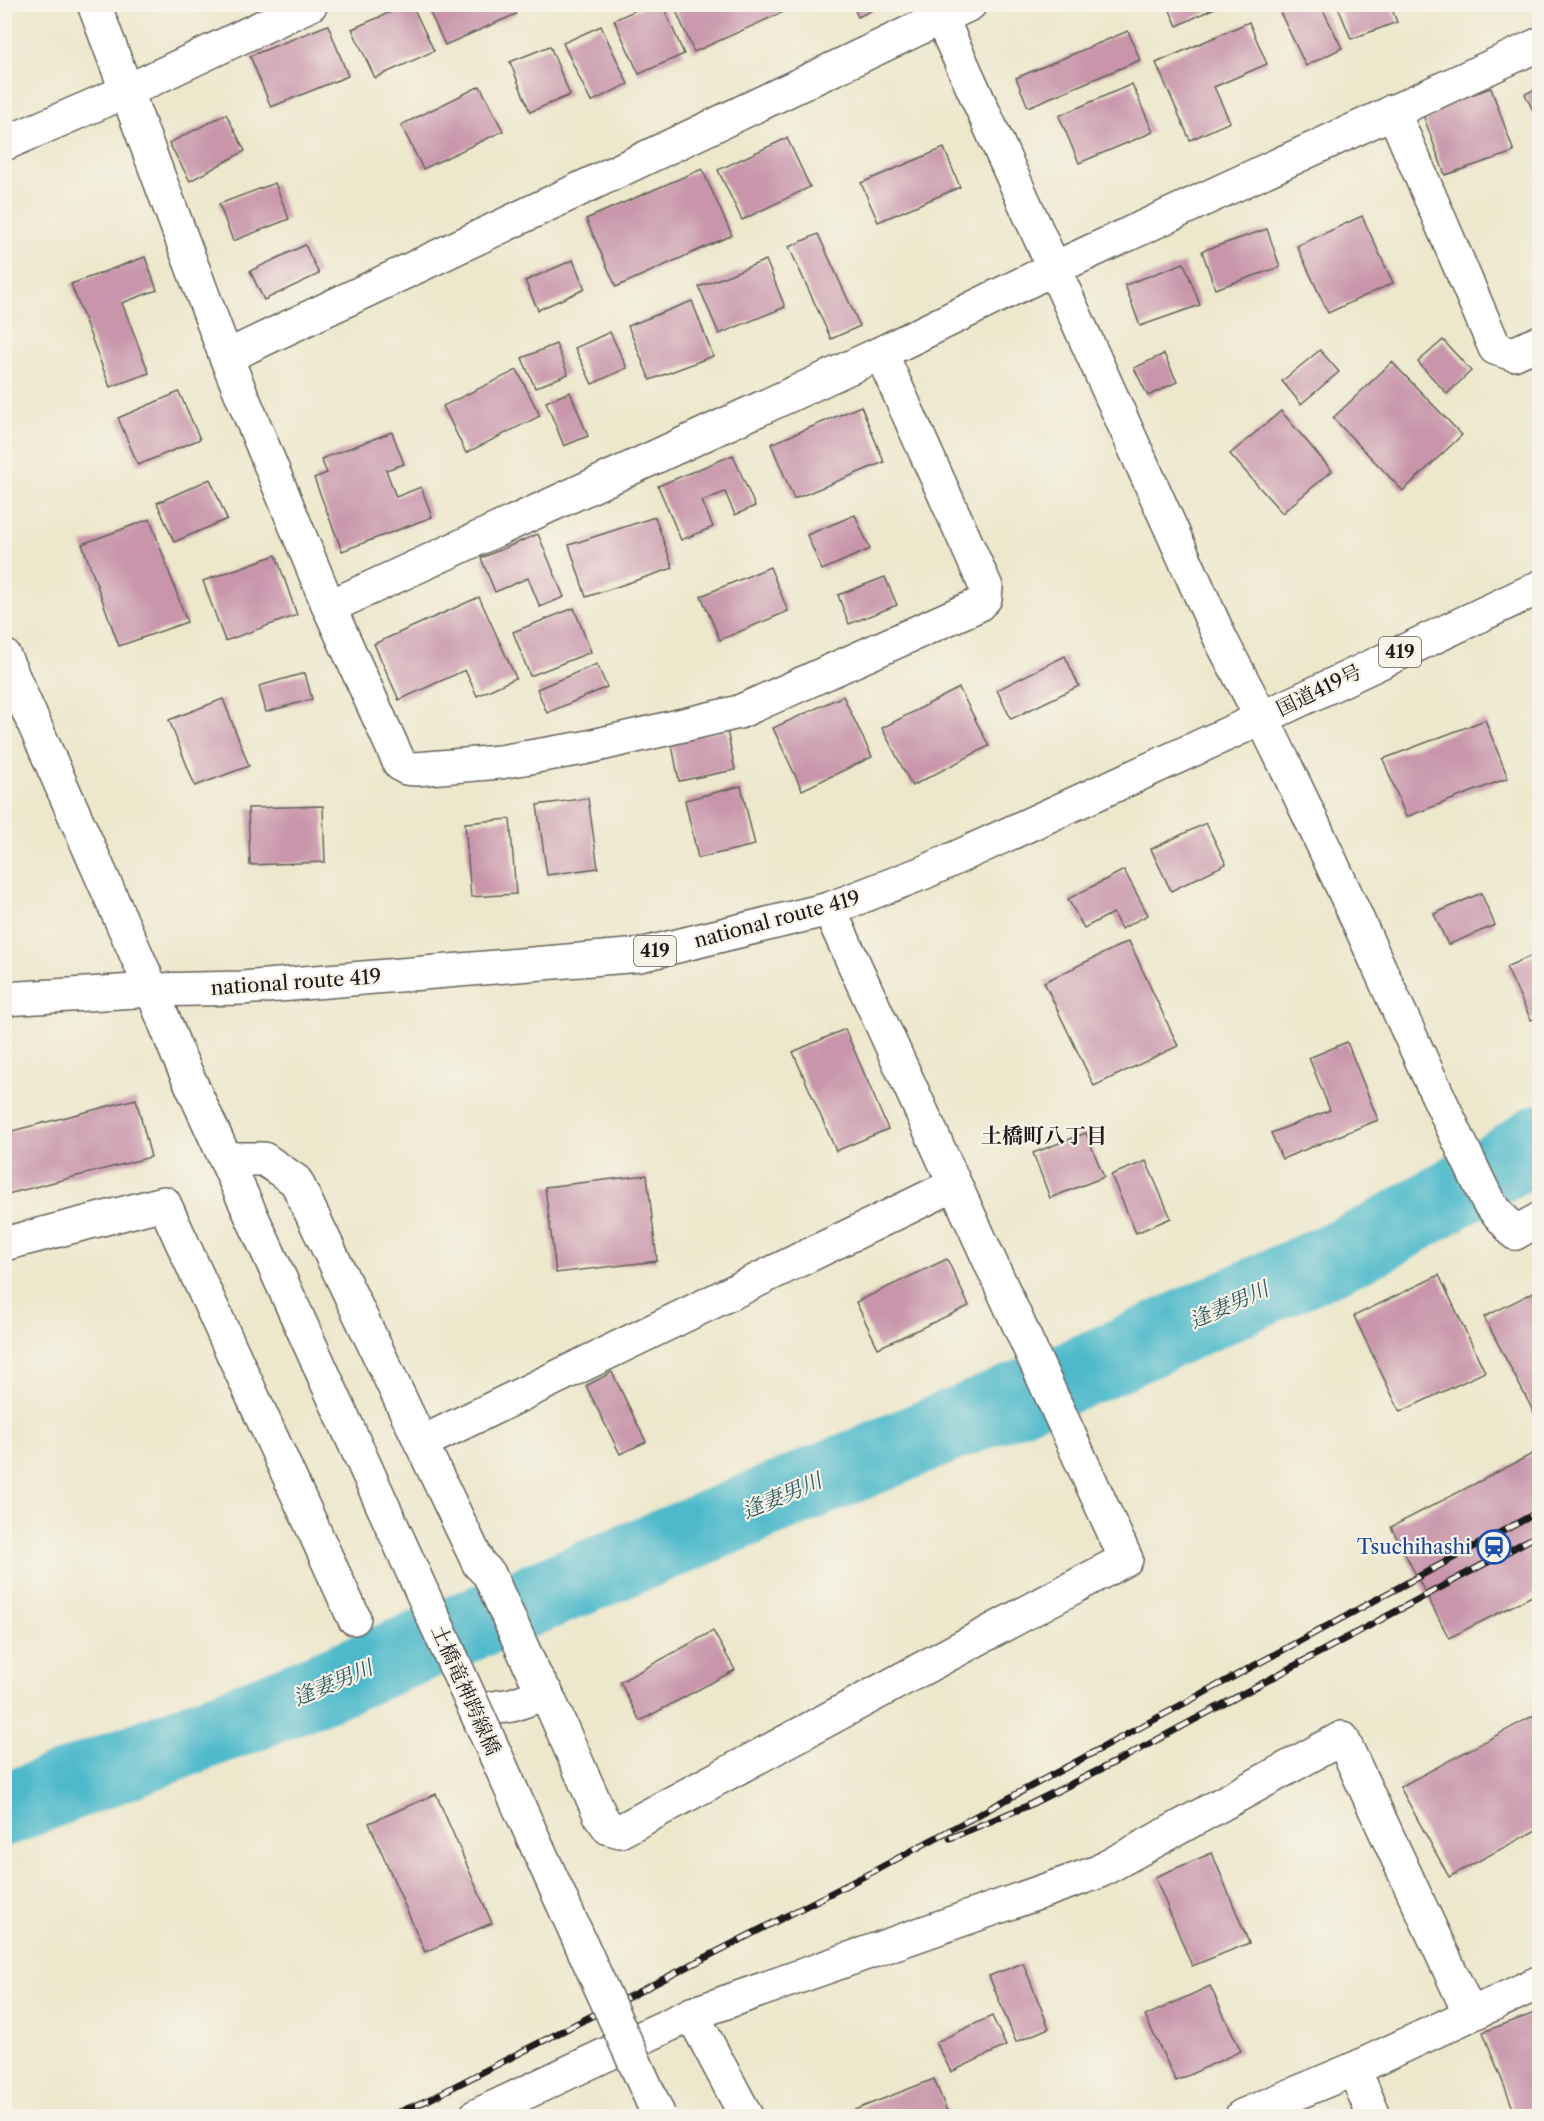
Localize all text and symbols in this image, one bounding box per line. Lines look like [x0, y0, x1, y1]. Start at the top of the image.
road number: 419 [1379, 637, 1421, 667]
street label: 国道419号 [1273, 659, 1365, 721]
street label: national route 419 [691, 885, 863, 953]
road number: 419 [634, 936, 676, 966]
street label: national route 419 [210, 964, 382, 1000]
district label: 土橋町八丁目 [981, 1123, 1107, 1148]
water label: 逢妻男川 [1185, 1275, 1274, 1333]
water label: 逢妻男川 [738, 1467, 827, 1523]
station icon: Tsuchihashi [1476, 1529, 1512, 1565]
place label: Tsuchihashi [1357, 1535, 1471, 1559]
street label: 土橋竜神跨線橋 [427, 1621, 505, 1759]
water label: 逢妻男川 [289, 1654, 378, 1710]

